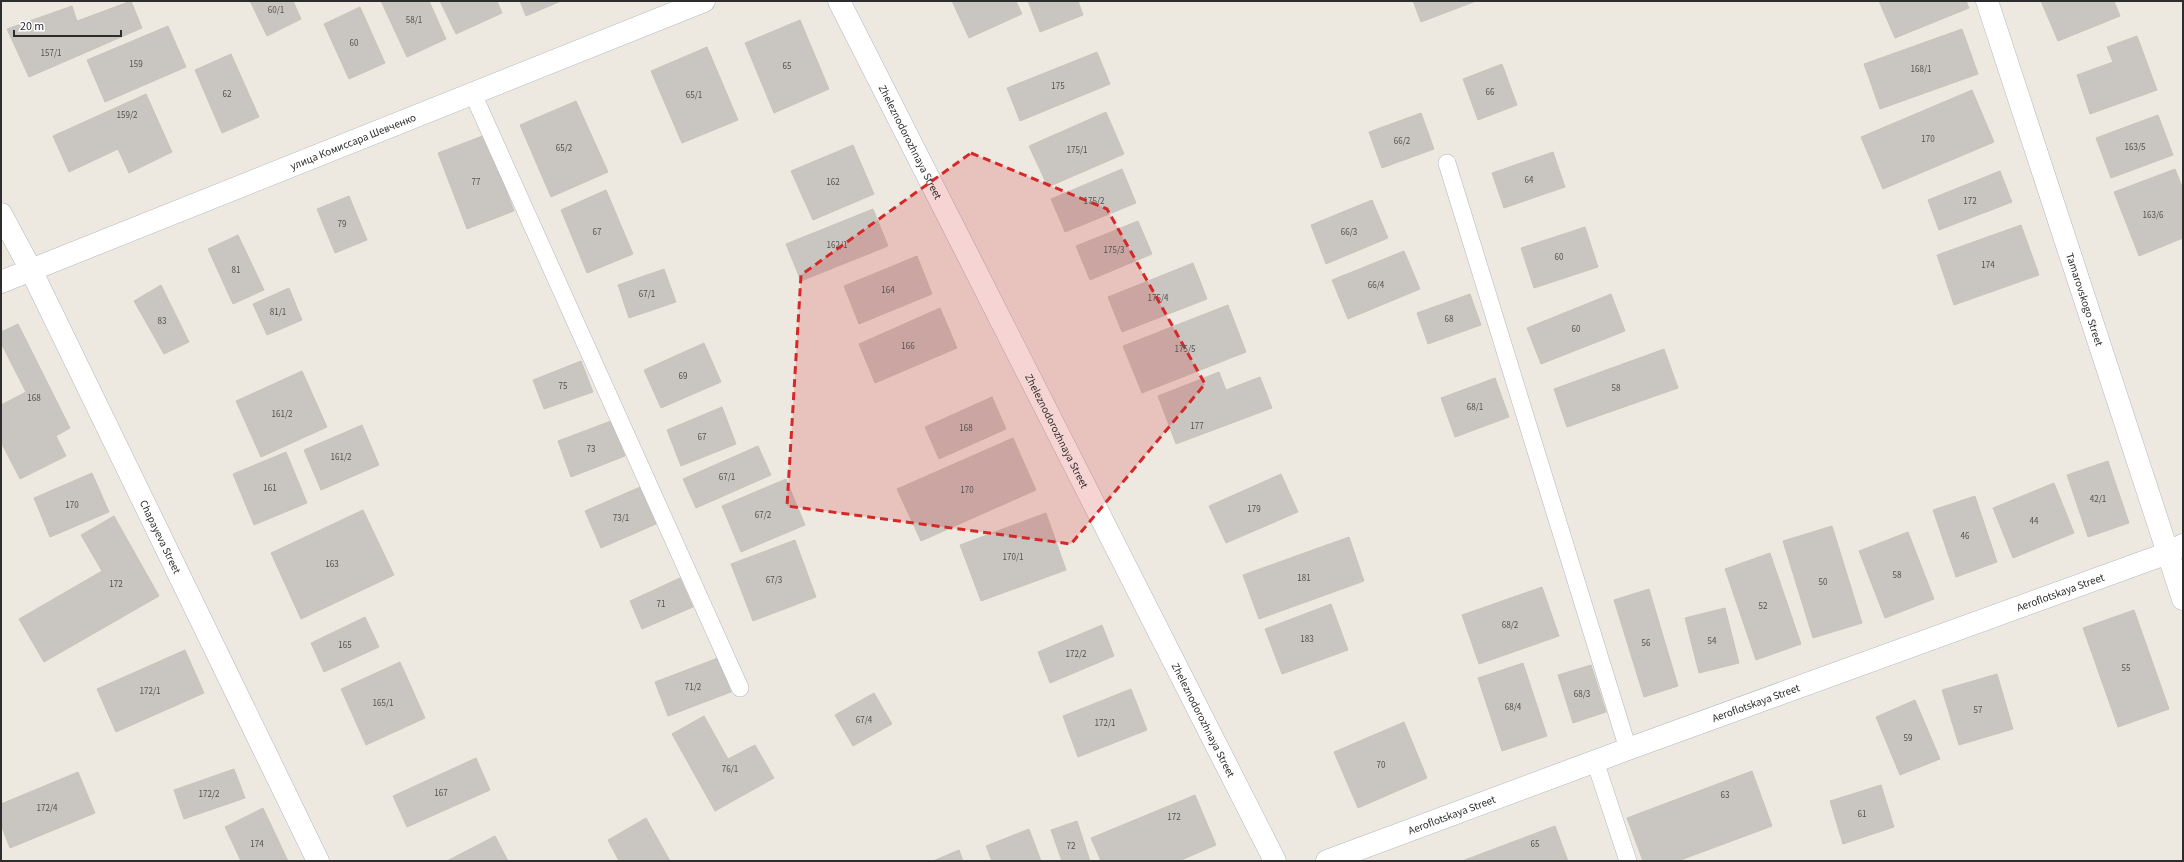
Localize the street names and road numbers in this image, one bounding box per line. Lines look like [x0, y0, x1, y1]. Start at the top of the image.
street label: Zheleznodorozhnaya Street [875, 82, 945, 202]
street label: улица Комиссара Шевченко [288, 110, 418, 174]
street label: Tamarovskogo Street [2062, 251, 2107, 348]
street label: Zheleznodorozhnaya Street [1021, 371, 1092, 491]
street label: Chapayeva Street [136, 498, 184, 577]
street label: Aeroflotskaya Street [2014, 570, 2107, 615]
street label: Zheleznodorozhnaya Street [1168, 660, 1238, 780]
street label: Aeroflotskaya Street [1710, 680, 1802, 726]
street label: Aeroflotskaya Street [1406, 792, 1498, 838]

